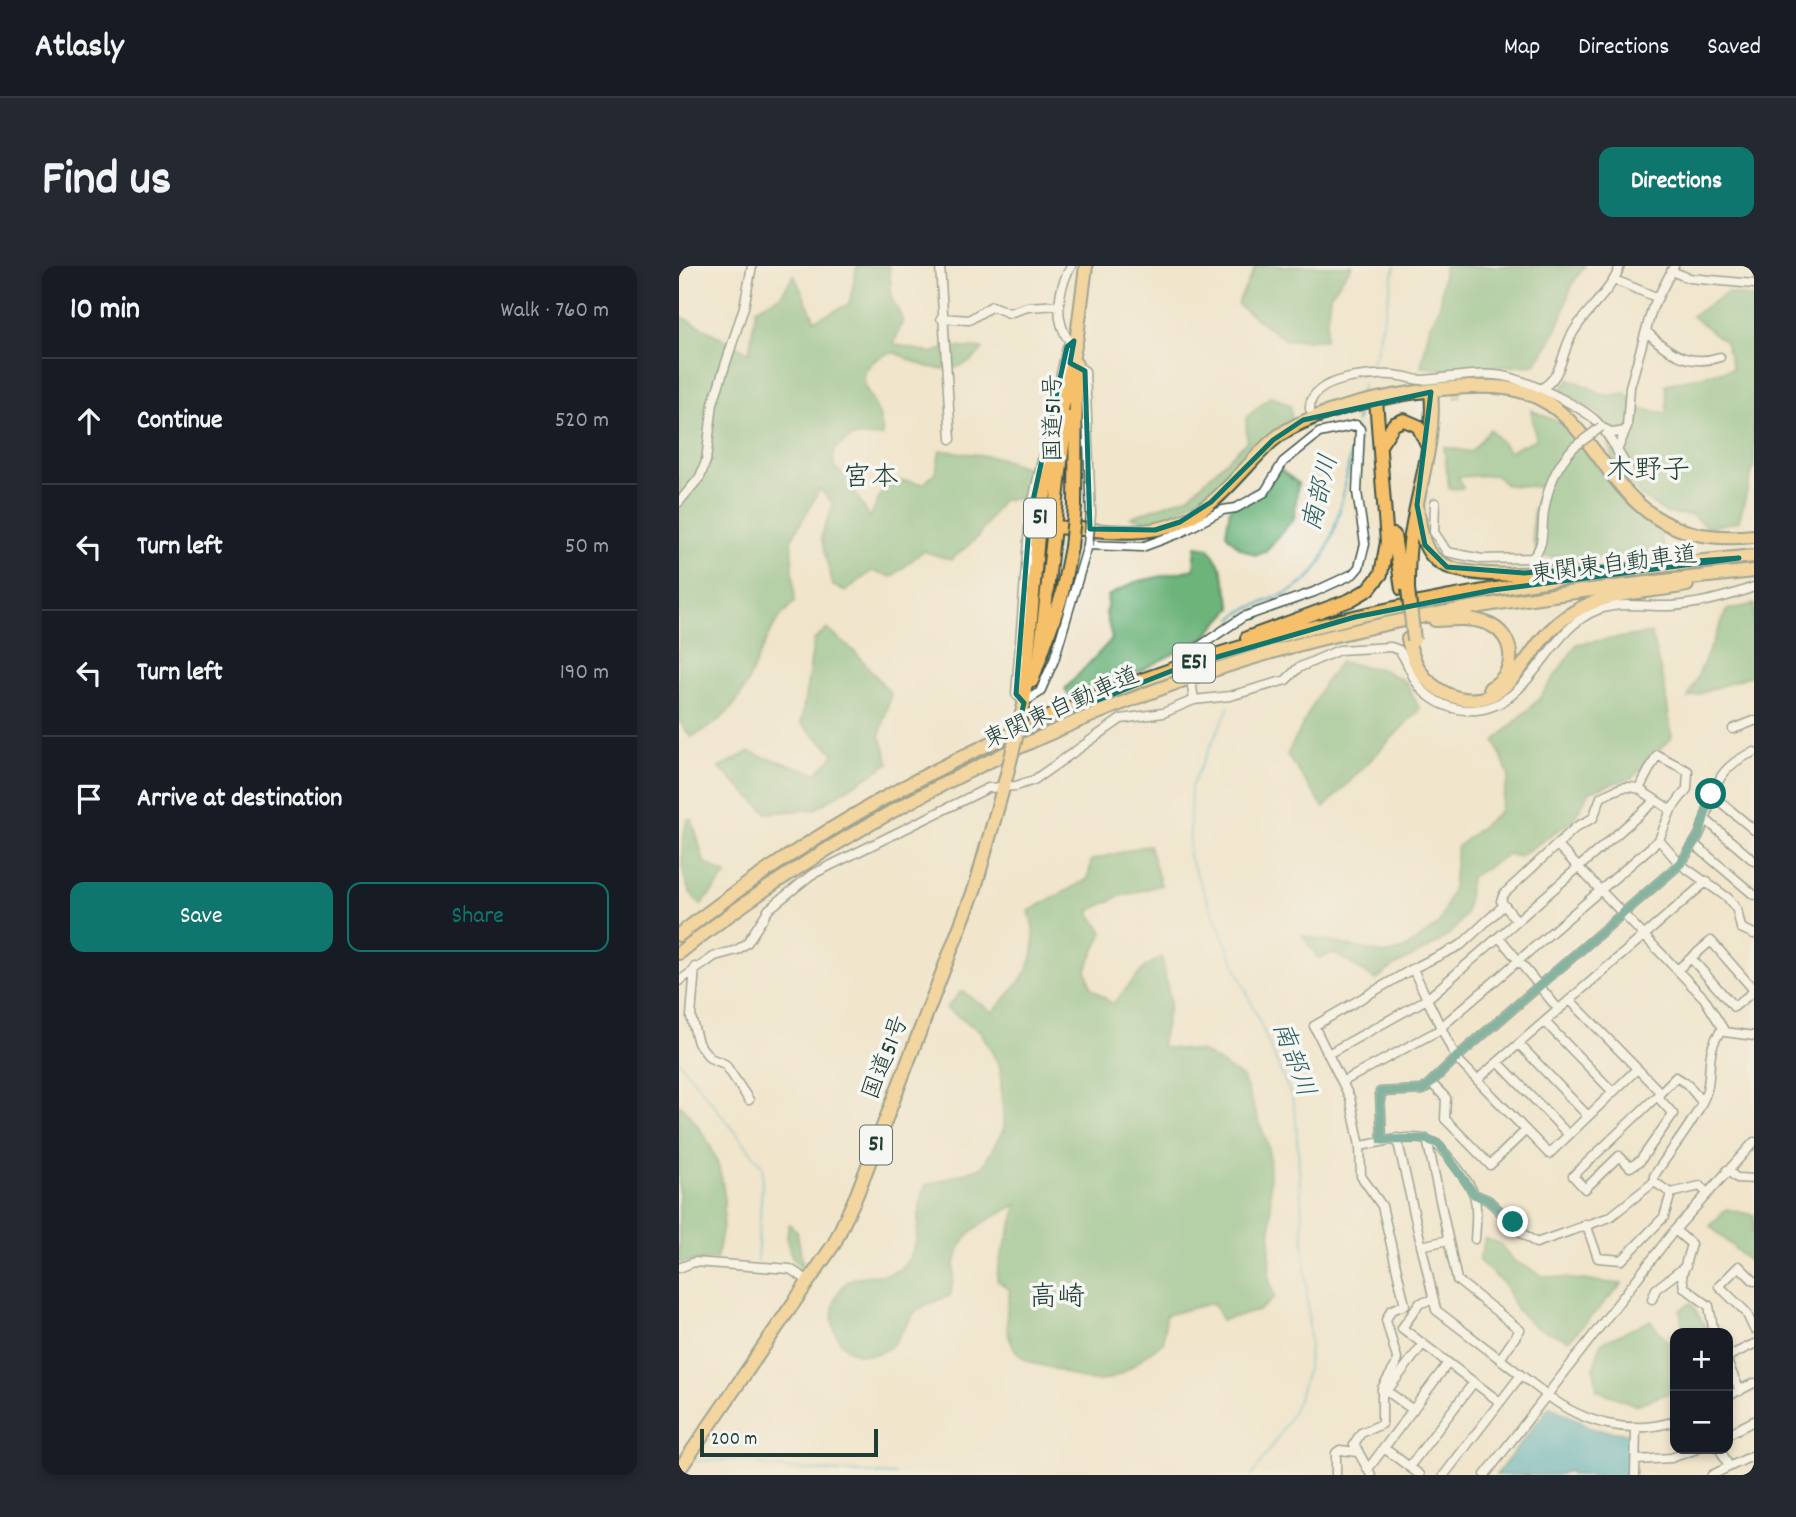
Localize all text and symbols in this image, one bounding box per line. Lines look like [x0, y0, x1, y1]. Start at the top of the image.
text: Atlasly [35, 25, 124, 72]
text: Map [1504, 31, 1540, 65]
text: Directions [1578, 31, 1669, 65]
text: Saved [1707, 31, 1761, 65]
text: Find us [42, 147, 171, 217]
button: Directions [1599, 147, 1754, 217]
text: 10 min [70, 290, 140, 333]
text: Walk · 760 m [501, 295, 609, 328]
street label: 国道51号 [1038, 374, 1072, 462]
icon: ahead [70, 402, 108, 440]
text: Continue [137, 403, 222, 440]
text: 520 m [555, 405, 609, 438]
water label: 南部川 [1295, 451, 1349, 535]
district label: 木野子 [1606, 453, 1690, 493]
district label: 宮本 [843, 460, 899, 500]
road number: 51 [1024, 498, 1056, 538]
icon: left [70, 528, 108, 566]
text: Turn left [137, 529, 223, 566]
text: 50 m [565, 531, 609, 564]
street label: 東関東自動車道 [1529, 539, 1699, 593]
road number: E51 [1173, 644, 1215, 682]
icon: left [70, 654, 108, 692]
text: Turn left [137, 655, 223, 692]
text: 190 m [560, 657, 609, 690]
street label: 東関東自動車道 [978, 659, 1146, 759]
route start [1695, 778, 1726, 809]
icon: arrive [70, 780, 108, 818]
text: Arrive at destination [137, 781, 342, 818]
button: Save [70, 882, 333, 952]
button: Share [347, 882, 609, 952]
street label: 国道51号 [855, 1011, 919, 1105]
water label: 南部川 [1261, 1017, 1323, 1103]
road number: 51 [860, 1126, 892, 1164]
route end [1497, 1206, 1528, 1237]
district label: 高崎 [1029, 1280, 1085, 1320]
map controls [1670, 1328, 1733, 1454]
button: + [1670, 1328, 1733, 1391]
button: − [1670, 1391, 1733, 1454]
scale bar [700, 1426, 879, 1458]
text: 200 m [711, 1427, 757, 1454]

